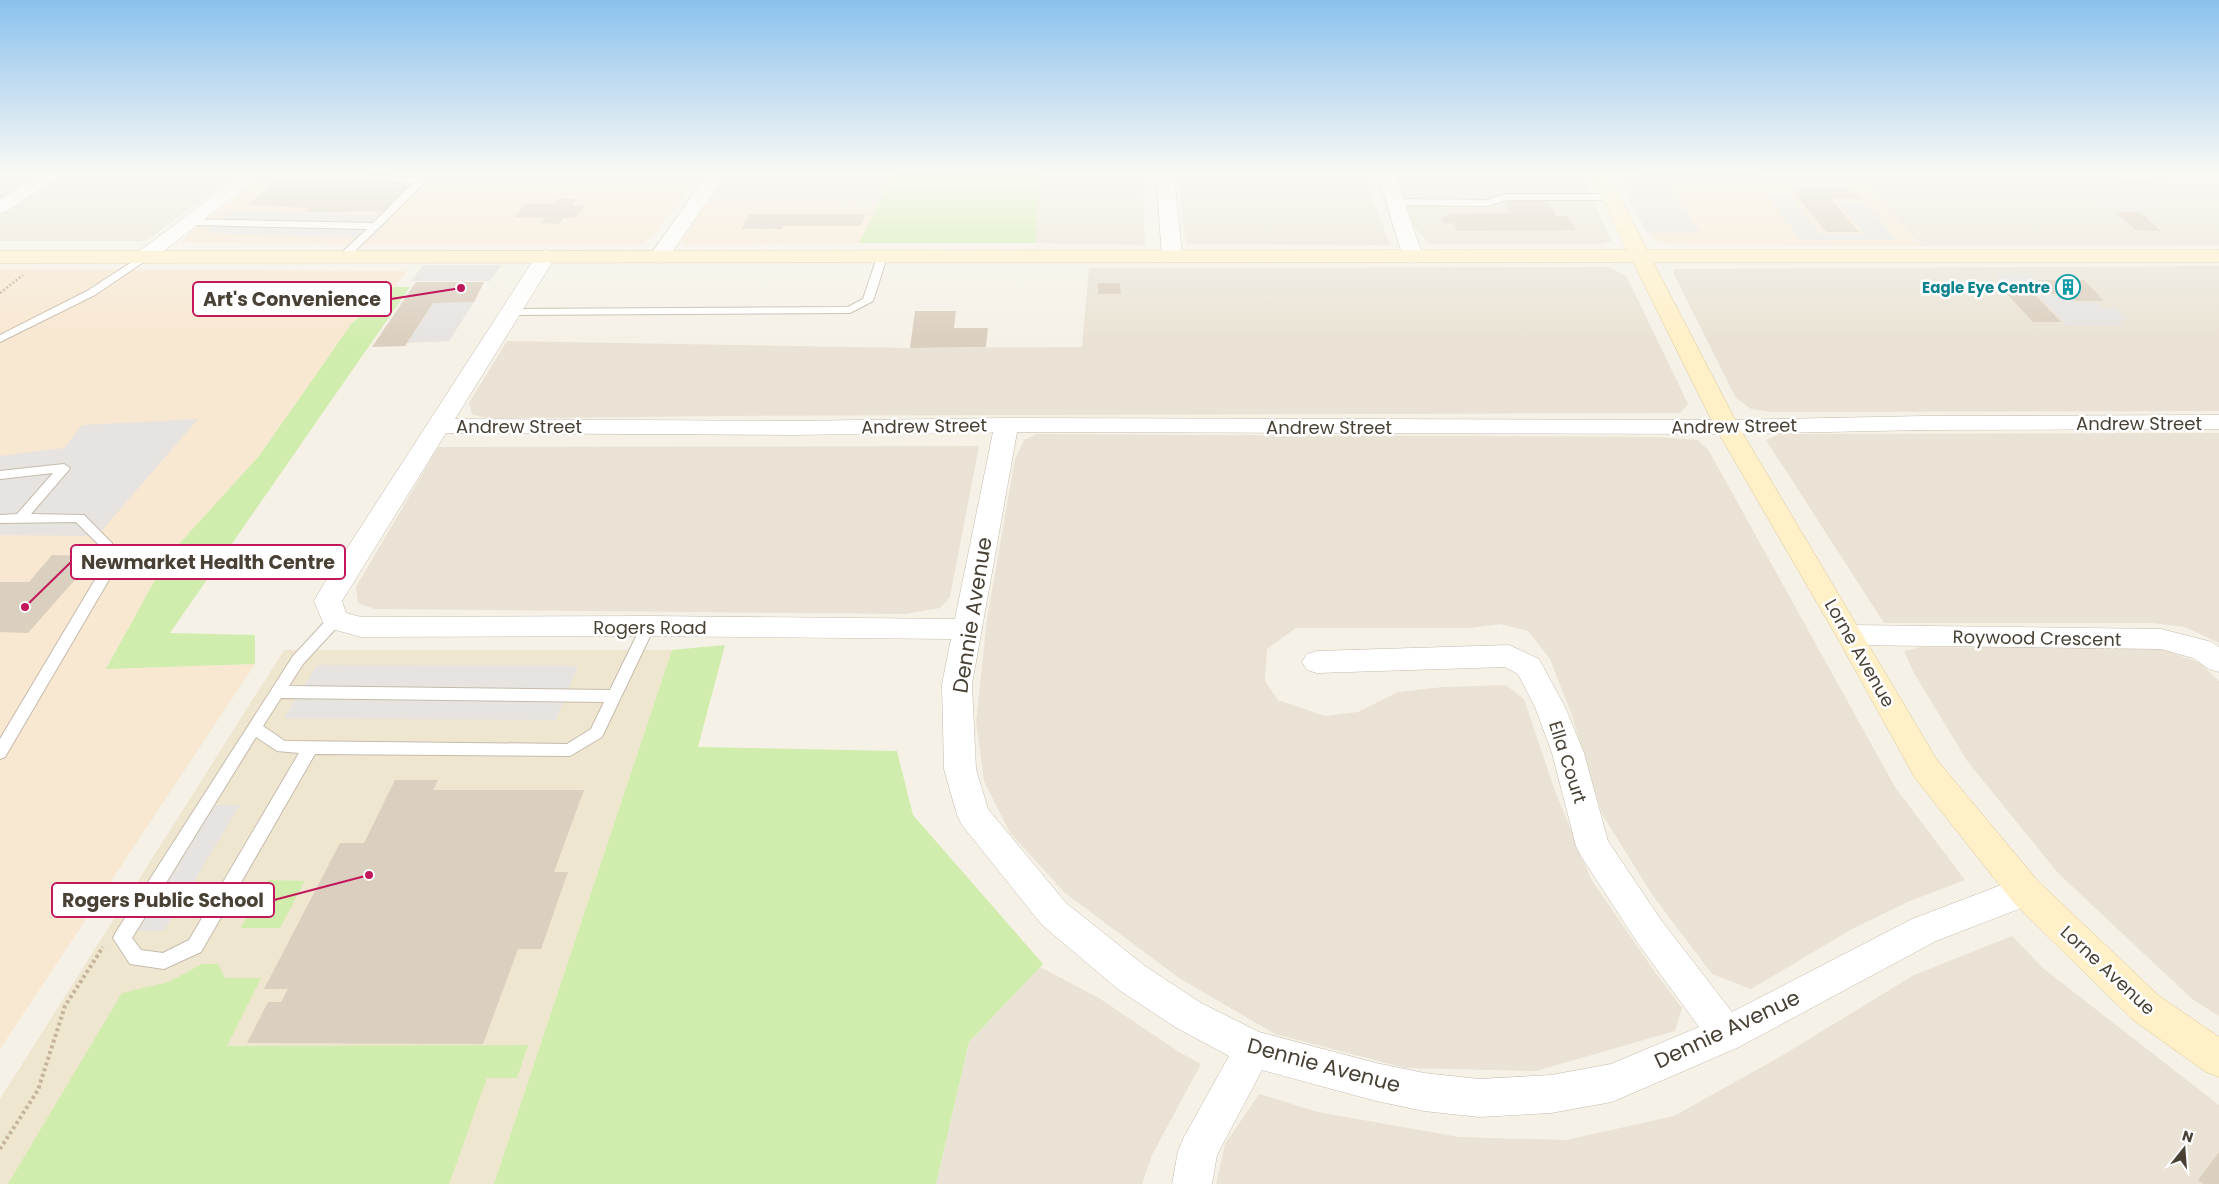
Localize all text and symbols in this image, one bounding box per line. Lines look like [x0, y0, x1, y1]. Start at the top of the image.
building icon: Eagle Eye Centre [2055, 274, 2081, 300]
place label: Eagle Eye Centre [1922, 277, 2050, 298]
callout: Art's Convenience [193, 282, 391, 316]
text: Art's Convenience [203, 286, 381, 313]
street label: Andrew Street [2076, 411, 2202, 436]
street label: Andrew Street [861, 412, 987, 440]
street label: Andrew Street [1671, 412, 1797, 440]
street label: Andrew Street [456, 414, 582, 439]
street label: Andrew Street [1266, 415, 1392, 440]
street label: Dennie Avenue [945, 535, 999, 695]
callout: Newmarket Health Centre [71, 545, 345, 579]
text: Newmarket Health Centre [81, 549, 335, 576]
street label: Lorne Avenue [1819, 594, 1901, 712]
street label: Rogers Road [593, 615, 707, 640]
street label: Roywood Crescent [1952, 624, 2122, 652]
street label: Ella Court [1543, 718, 1593, 806]
callout: Rogers Public School [52, 883, 274, 917]
text: Rogers Public School [62, 887, 264, 914]
street label: Lorne Avenue [2055, 920, 2161, 1020]
street label: Dennie Avenue [1650, 983, 1804, 1075]
street label: Dennie Avenue [1244, 1031, 1404, 1099]
north arrow [2159, 1124, 2209, 1174]
text: N [2180, 1125, 2196, 1148]

